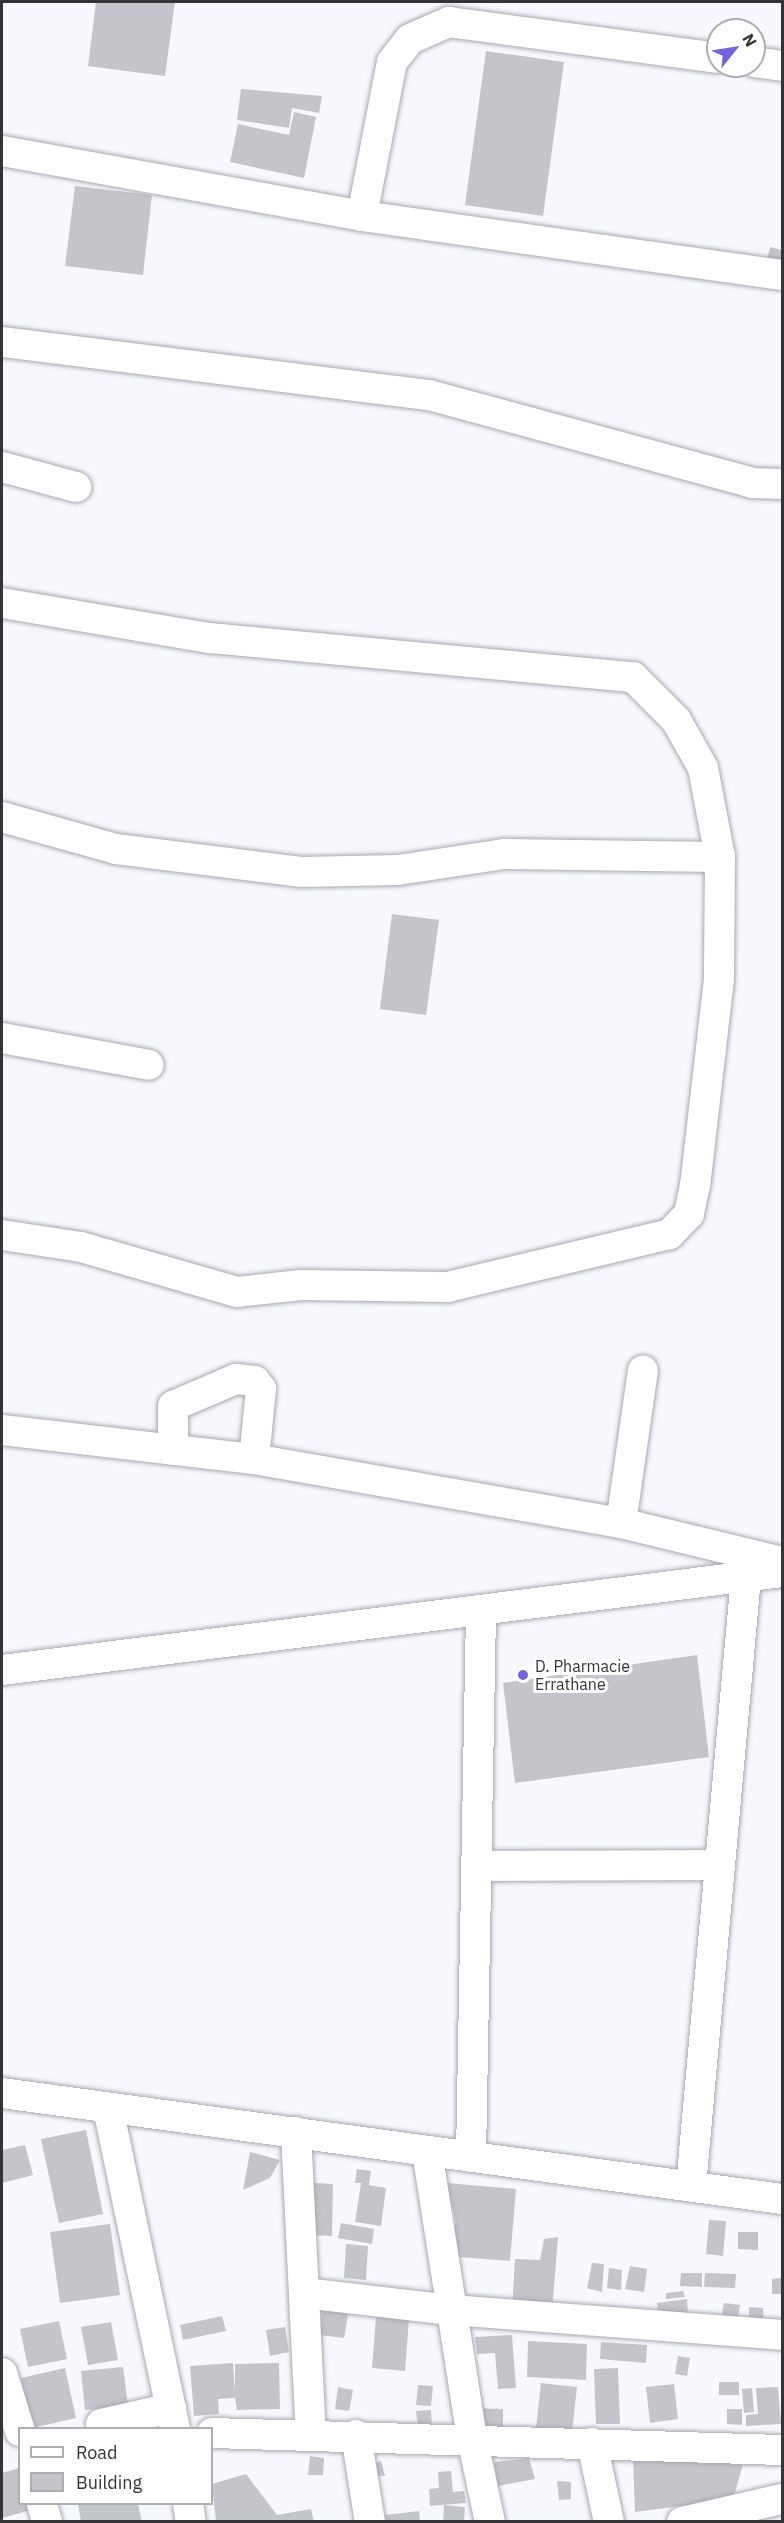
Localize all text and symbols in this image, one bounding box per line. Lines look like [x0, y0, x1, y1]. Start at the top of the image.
north arrow [706, 18, 766, 78]
text: N [738, 30, 761, 50]
place label: D. Pharmacie Errathane [535, 1656, 630, 1694]
marker: D. Pharmacie Errathane [516, 1668, 530, 1682]
legend [18, 2427, 213, 2505]
text: Road [76, 2441, 117, 2464]
text: Building [76, 2471, 142, 2494]

